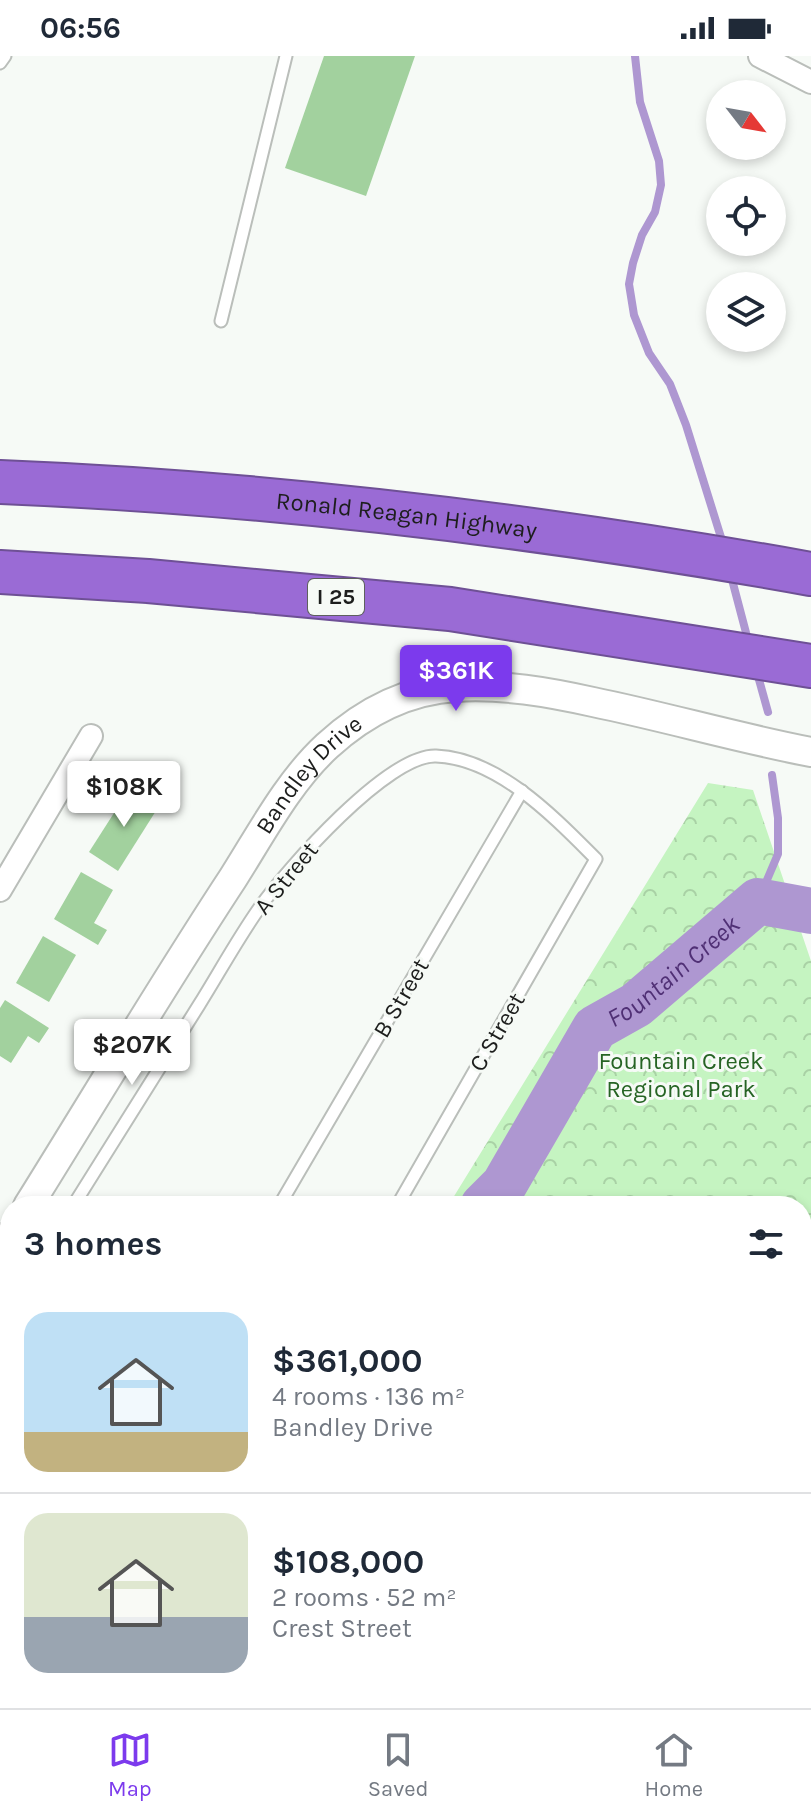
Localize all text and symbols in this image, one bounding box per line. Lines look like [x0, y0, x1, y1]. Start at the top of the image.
text: 06:56 [40, 10, 121, 46]
north arrow [706, 80, 786, 160]
map controls [706, 80, 786, 352]
button: locate [706, 176, 786, 256]
button: layers [706, 272, 786, 352]
street label: Ronald Reagan Highway [275, 487, 539, 544]
road number: I 25 [308, 579, 364, 615]
pin: $361K [400, 645, 512, 713]
text: $361K [418, 655, 494, 686]
street label: Bandley Drive [250, 709, 367, 839]
pin: $108K [68, 761, 180, 829]
text: $108K [85, 771, 163, 802]
street label: A Street [248, 836, 324, 920]
water label: Fountain Creek [601, 908, 746, 1034]
street label: B Street [367, 954, 435, 1042]
street label: C Street [463, 988, 531, 1076]
pin: $207K [76, 1019, 188, 1087]
text: $207K [92, 1029, 172, 1060]
park label: Fountain Creek Regional Park [598, 1047, 764, 1103]
icon: filters [744, 1222, 788, 1266]
text: 3 homes [24, 1224, 162, 1264]
text: $361,000 [272, 1341, 422, 1381]
icon: home [88, 1344, 184, 1440]
text: 4 rooms · 136 m² [272, 1381, 465, 1412]
text: Bandley Drive [272, 1412, 433, 1443]
text: $108,000 [272, 1542, 424, 1582]
icon: home [88, 1545, 184, 1641]
text: 2 rooms · 52 m² [272, 1582, 457, 1613]
text: Crest Street [272, 1613, 412, 1644]
tab: Map [108, 1728, 152, 1802]
tab: Saved [368, 1728, 429, 1802]
tab: Home [644, 1728, 703, 1802]

